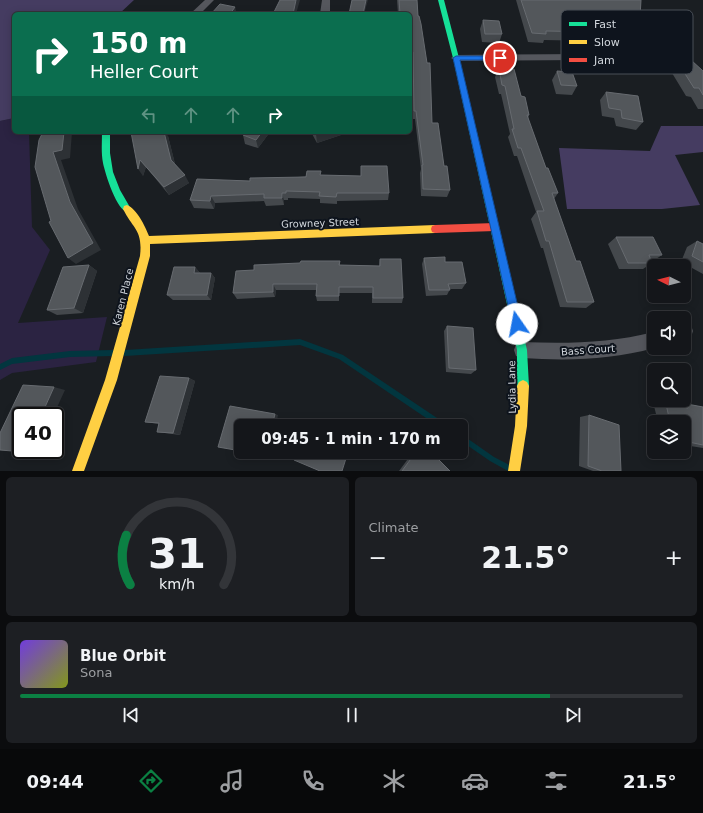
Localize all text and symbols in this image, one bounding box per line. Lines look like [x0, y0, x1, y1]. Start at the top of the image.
legend [561, 10, 693, 74]
text: Fast [594, 18, 617, 31]
text: 150 m [90, 27, 187, 60]
icon: right [24, 28, 76, 80]
text: Slow [594, 36, 620, 49]
pin [483, 41, 517, 75]
icon: arrive [489, 47, 511, 69]
text: Jam [593, 54, 615, 67]
text: Heller Court [90, 61, 198, 82]
icon: left [138, 104, 160, 126]
icon: ahead [180, 104, 202, 126]
icon: ahead [222, 104, 244, 126]
icon: right [264, 104, 286, 126]
street label: Growney Street [281, 216, 359, 230]
north arrow [647, 259, 691, 303]
map controls [647, 259, 691, 459]
street label: Karen Place [111, 267, 135, 327]
position arrow [496, 303, 538, 345]
button: sound [647, 311, 691, 355]
street label: Bass Court [561, 343, 615, 357]
street label: Lydia Lane [506, 360, 518, 414]
button: search [647, 363, 691, 407]
speed limit sign: 40 [12, 407, 64, 459]
button: layers [647, 415, 691, 459]
text: 09:45 · 1 min · 170 m [261, 430, 441, 448]
text: Climate [369, 520, 419, 535]
text: 31 [148, 528, 206, 577]
text: 21.5° [481, 540, 570, 575]
text: − [369, 545, 387, 570]
text: + [665, 545, 683, 570]
text: km/h [159, 575, 195, 591]
text: Blue Orbit [80, 647, 166, 665]
text: Sona [80, 665, 112, 680]
icon: previous [120, 704, 142, 726]
icon: pause [341, 704, 363, 726]
icon: next [562, 704, 584, 726]
icon: directions [137, 767, 165, 795]
icon: music [218, 767, 246, 795]
icon: phone [299, 767, 327, 795]
icon: climate [380, 767, 408, 795]
icon: car [461, 767, 489, 795]
icon: filters [542, 767, 570, 795]
text: 09:44 [27, 771, 84, 792]
text: 21.5° [623, 771, 676, 792]

